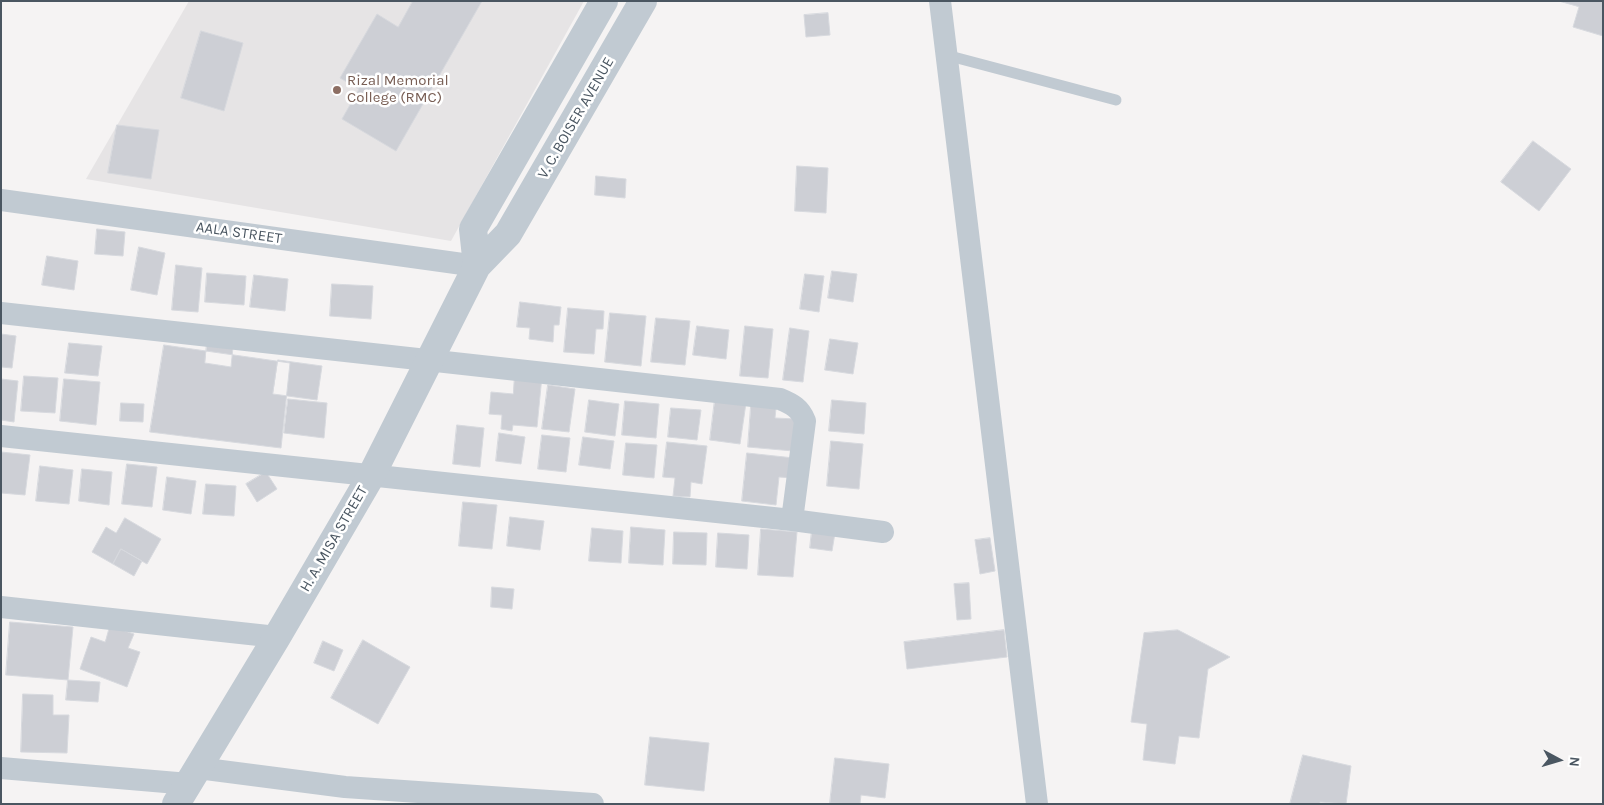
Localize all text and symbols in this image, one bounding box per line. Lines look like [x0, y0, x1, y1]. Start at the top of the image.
street label: V. C. BOISER AVENUE [534, 54, 618, 182]
place label: Rizal Memorial College (RMC) [347, 72, 449, 107]
marker: Rizal Memorial College (RMC) [331, 84, 343, 96]
street label: AALA STREET [195, 218, 283, 248]
street label: H. A. MISA STREET [296, 483, 372, 595]
north arrow [1534, 735, 1584, 785]
text: N [1565, 756, 1583, 767]

